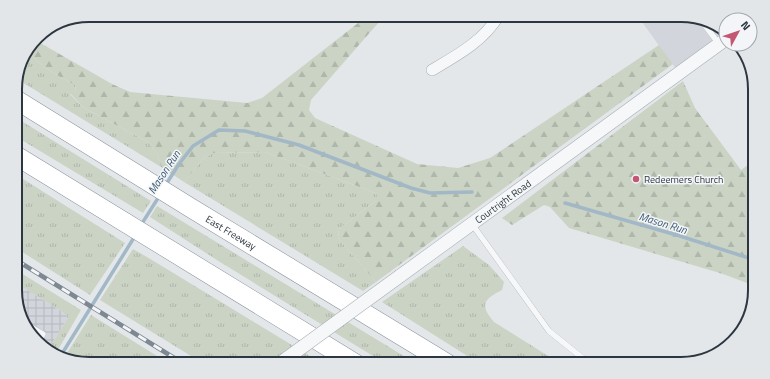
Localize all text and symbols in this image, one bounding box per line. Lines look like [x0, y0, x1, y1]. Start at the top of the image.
north arrow [718, 12, 758, 52]
text: N [737, 18, 754, 34]
water label: Mason Run [144, 147, 184, 197]
place label: Redeemers Church [644, 172, 723, 187]
marker: Redeemers Church [631, 174, 641, 184]
street label: Courtright Road [471, 176, 534, 227]
water label: Mason Run [637, 208, 689, 238]
street label: East Freeway [203, 211, 259, 254]

